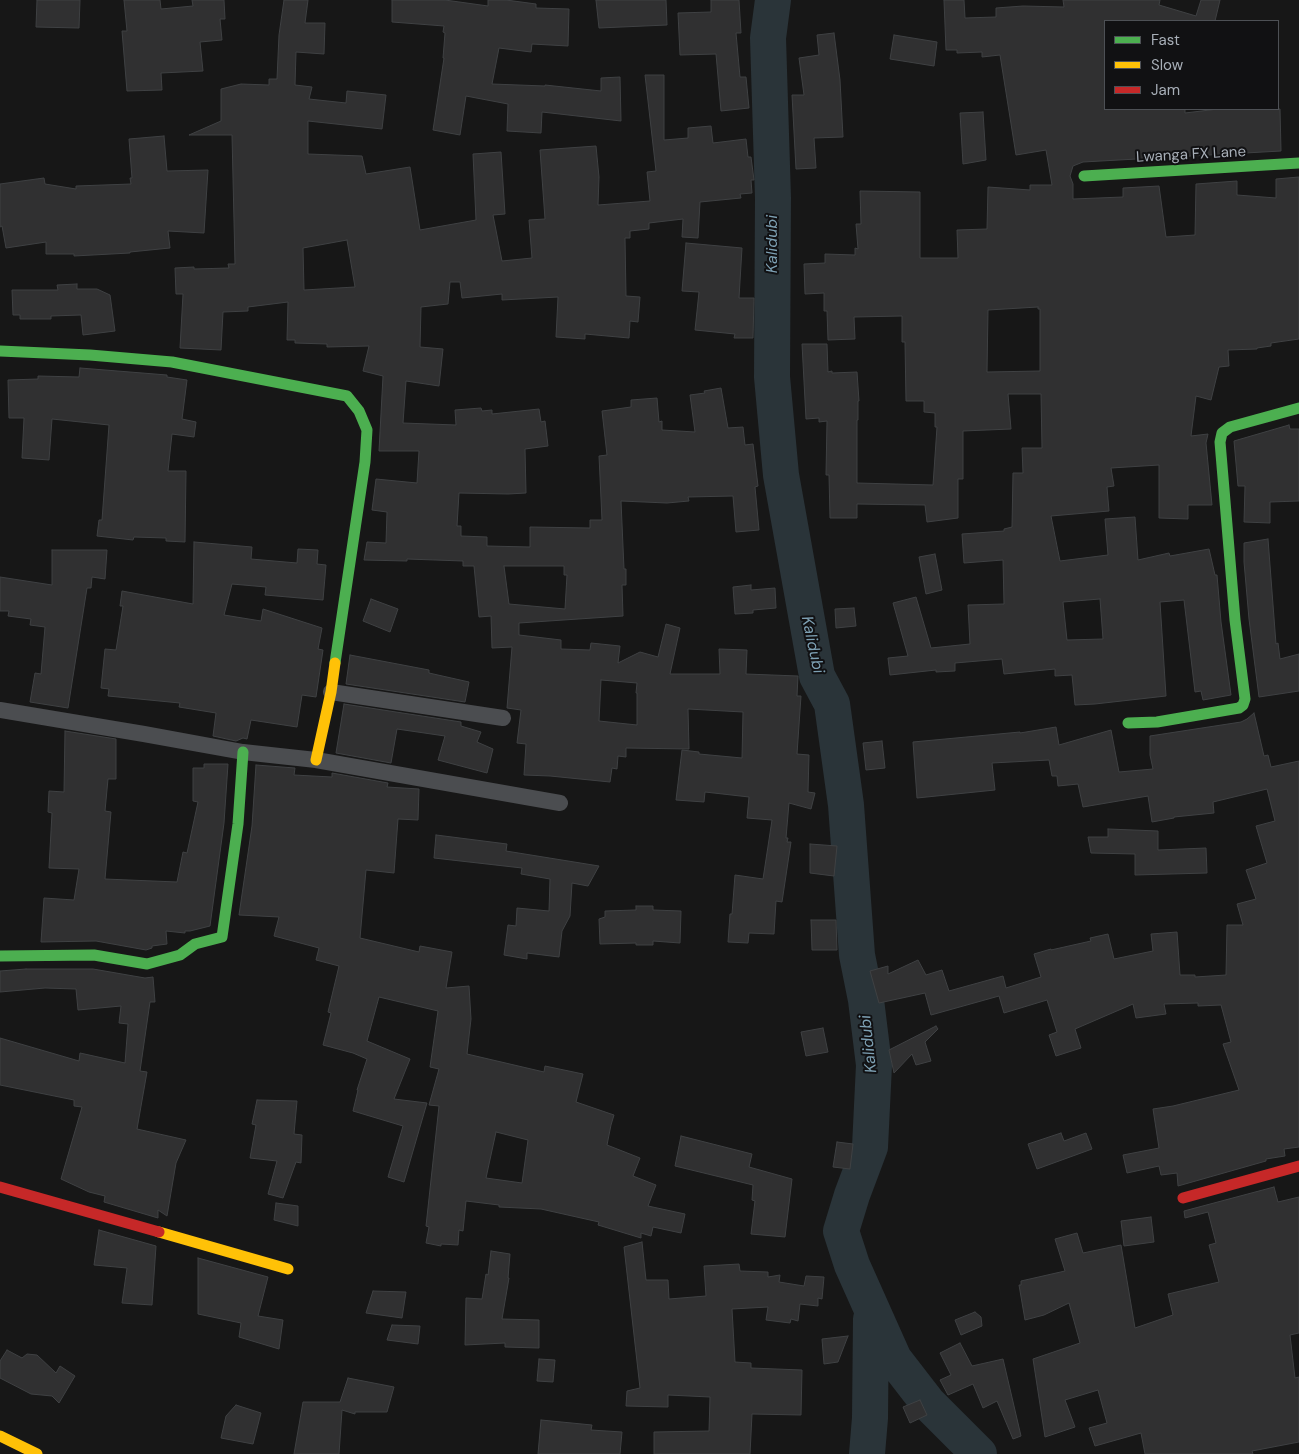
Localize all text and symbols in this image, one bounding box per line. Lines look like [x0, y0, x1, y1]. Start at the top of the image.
legend [1104, 20, 1279, 110]
text: Fast [1151, 30, 1180, 50]
text: Slow [1151, 55, 1183, 75]
text: Jam [1151, 80, 1180, 100]
street label: Lwanga FX Lane [1136, 143, 1246, 167]
water label: Kalidubi [763, 215, 783, 273]
water label: Kalidubi [797, 614, 827, 676]
water label: Kalidubi [856, 1014, 882, 1074]

